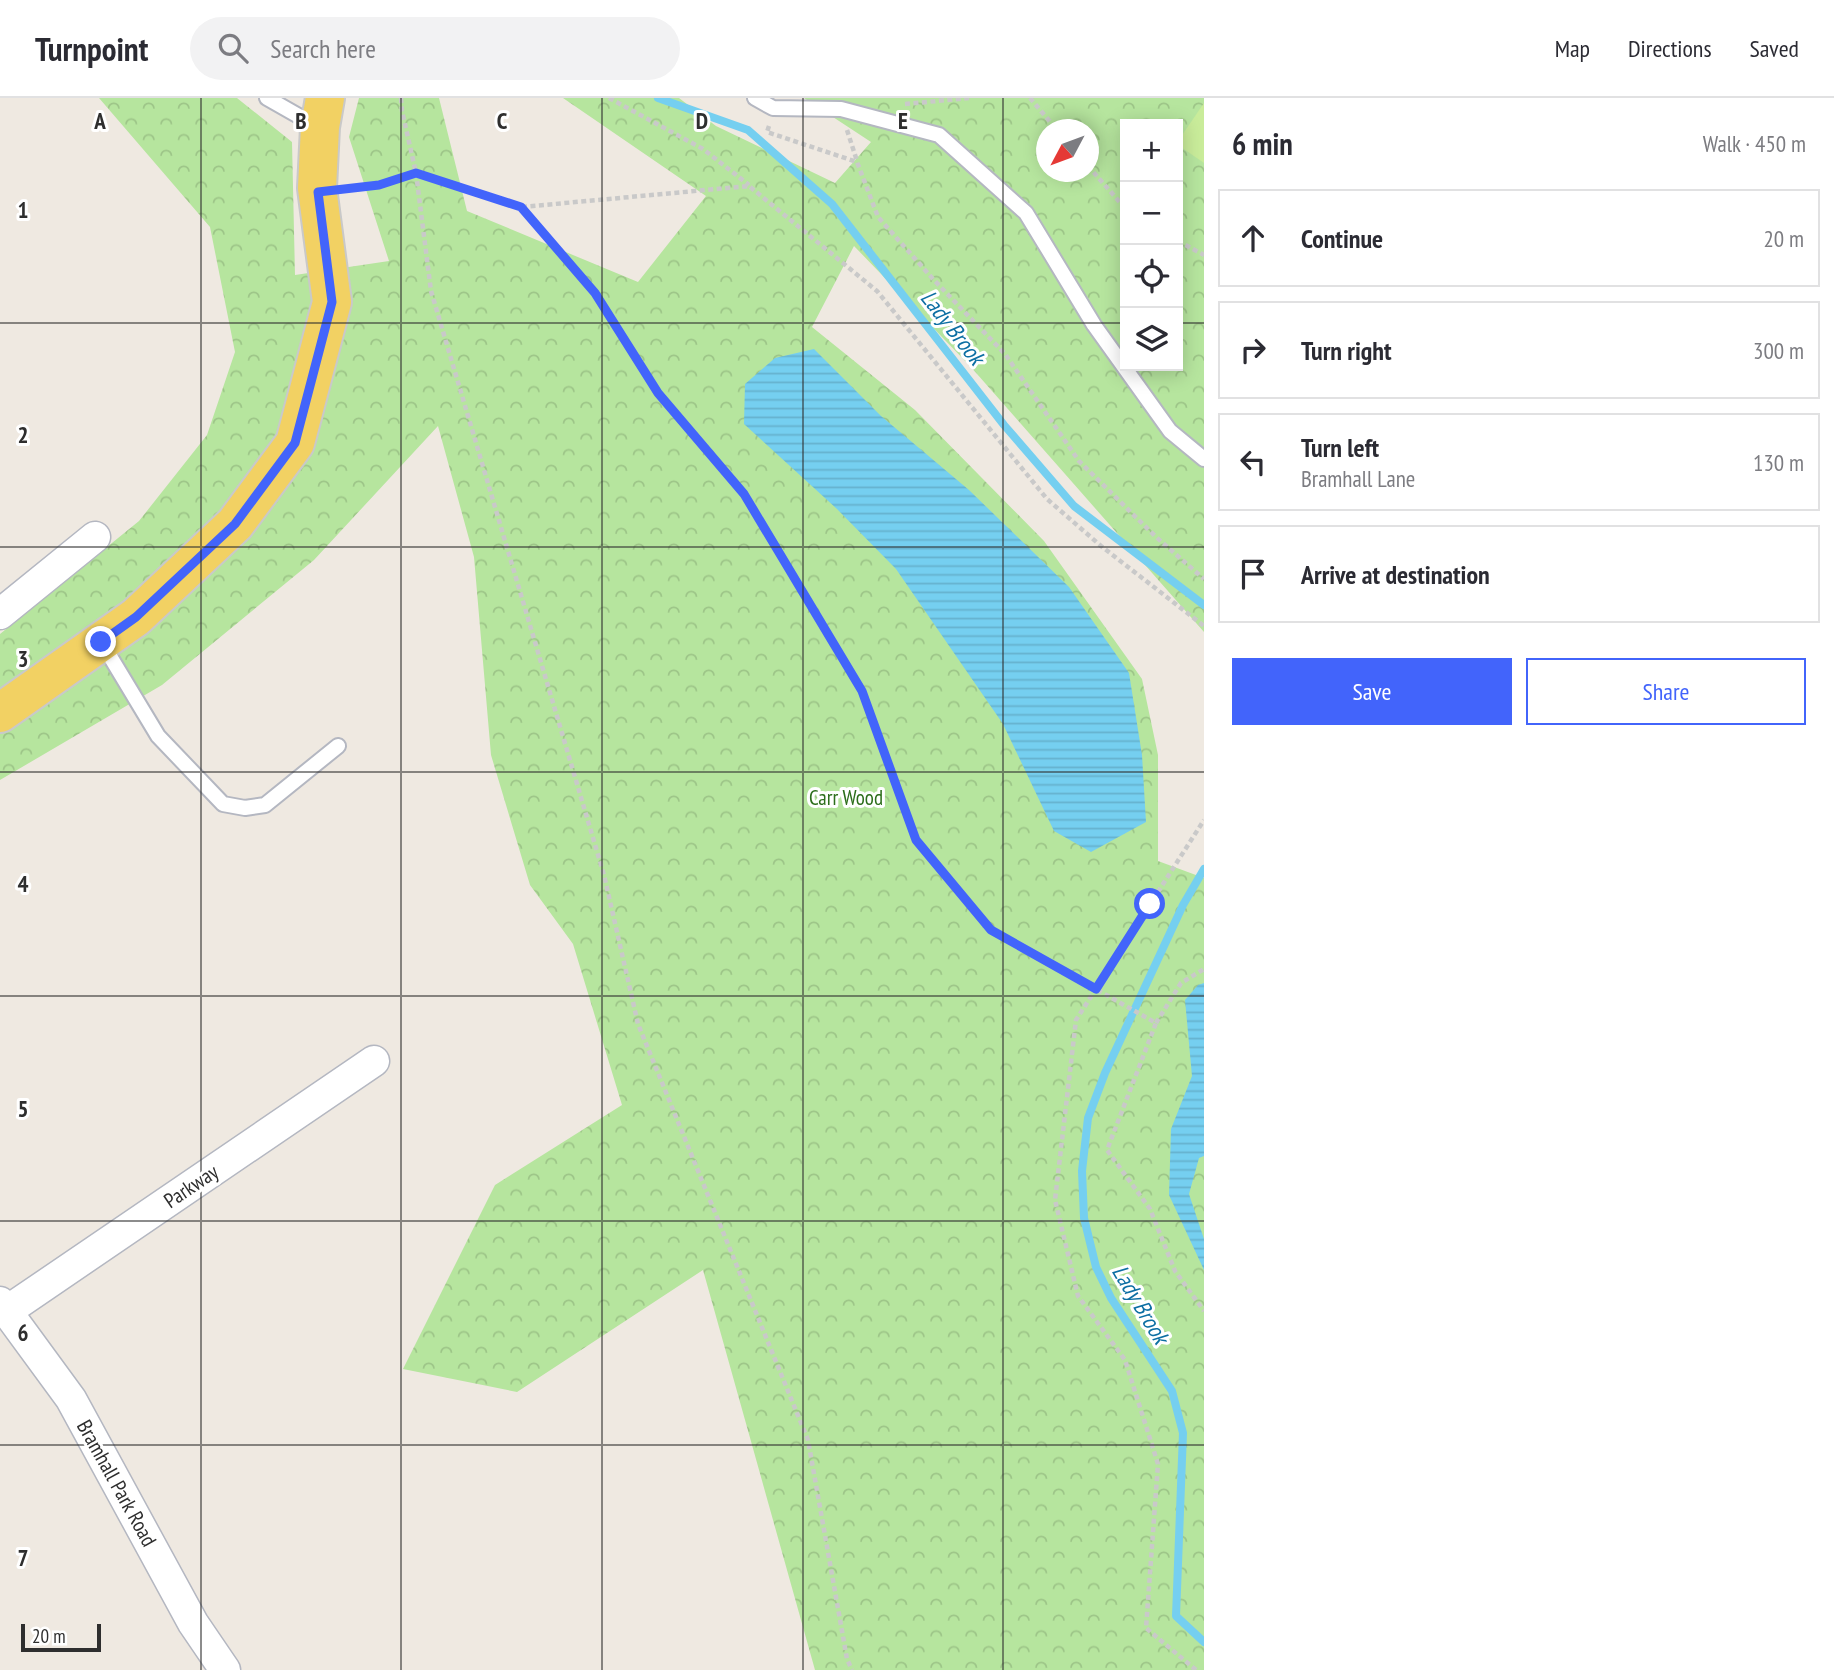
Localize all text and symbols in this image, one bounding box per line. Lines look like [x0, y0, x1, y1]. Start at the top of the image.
search box [190, 17, 680, 80]
text: Turnpoint [35, 27, 148, 70]
icon: search [214, 29, 252, 67]
text: Search here [270, 32, 376, 65]
text: Map [1555, 33, 1590, 64]
text: Directions [1628, 33, 1712, 64]
text: Saved [1750, 33, 1799, 64]
text: A [93, 106, 106, 135]
text: B [295, 106, 307, 135]
text: C [497, 106, 508, 135]
text: D [696, 106, 708, 135]
text: E [898, 106, 908, 135]
north arrow [1036, 119, 1099, 182]
map controls [1120, 119, 1183, 371]
button: + [1120, 119, 1183, 182]
text: 6 min [1232, 124, 1293, 163]
text: Walk · 450 m [1703, 129, 1806, 158]
button: − [1120, 182, 1183, 245]
text: 1 [18, 195, 29, 224]
icon: ahead [1234, 219, 1272, 257]
text: Continue [1301, 222, 1383, 255]
text: 20 m [1763, 224, 1804, 253]
button: locate [1120, 245, 1183, 308]
water label: Lady Brook [915, 284, 993, 373]
button: layers [1120, 308, 1183, 371]
icon: right [1234, 331, 1272, 369]
text: Turn right [1301, 334, 1392, 367]
text: 300 m [1753, 336, 1804, 365]
text: 2 [18, 420, 29, 449]
text: Turn left [1301, 431, 1379, 464]
icon: left [1234, 443, 1272, 481]
text: 130 m [1753, 448, 1804, 477]
text: Bramhall Lane [1301, 464, 1415, 493]
icon: arrive [1234, 555, 1272, 593]
text: Arrive at destination [1301, 558, 1490, 591]
route end [85, 626, 116, 657]
text: 3 [18, 644, 29, 673]
button: Save [1232, 658, 1512, 725]
button: Share [1526, 658, 1806, 725]
park label: Carr Wood [809, 784, 883, 811]
text: 4 [18, 869, 29, 898]
route start [1134, 888, 1165, 919]
text: 5 [18, 1094, 29, 1123]
street label: Parkway [159, 1158, 223, 1214]
water label: Lady Brook [1106, 1259, 1177, 1351]
text: 6 [18, 1318, 29, 1347]
street label: Bramhall Park Road [71, 1415, 163, 1551]
text: 7 [18, 1543, 29, 1572]
scale bar [21, 1621, 102, 1653]
text: 20 m [32, 1624, 66, 1648]

